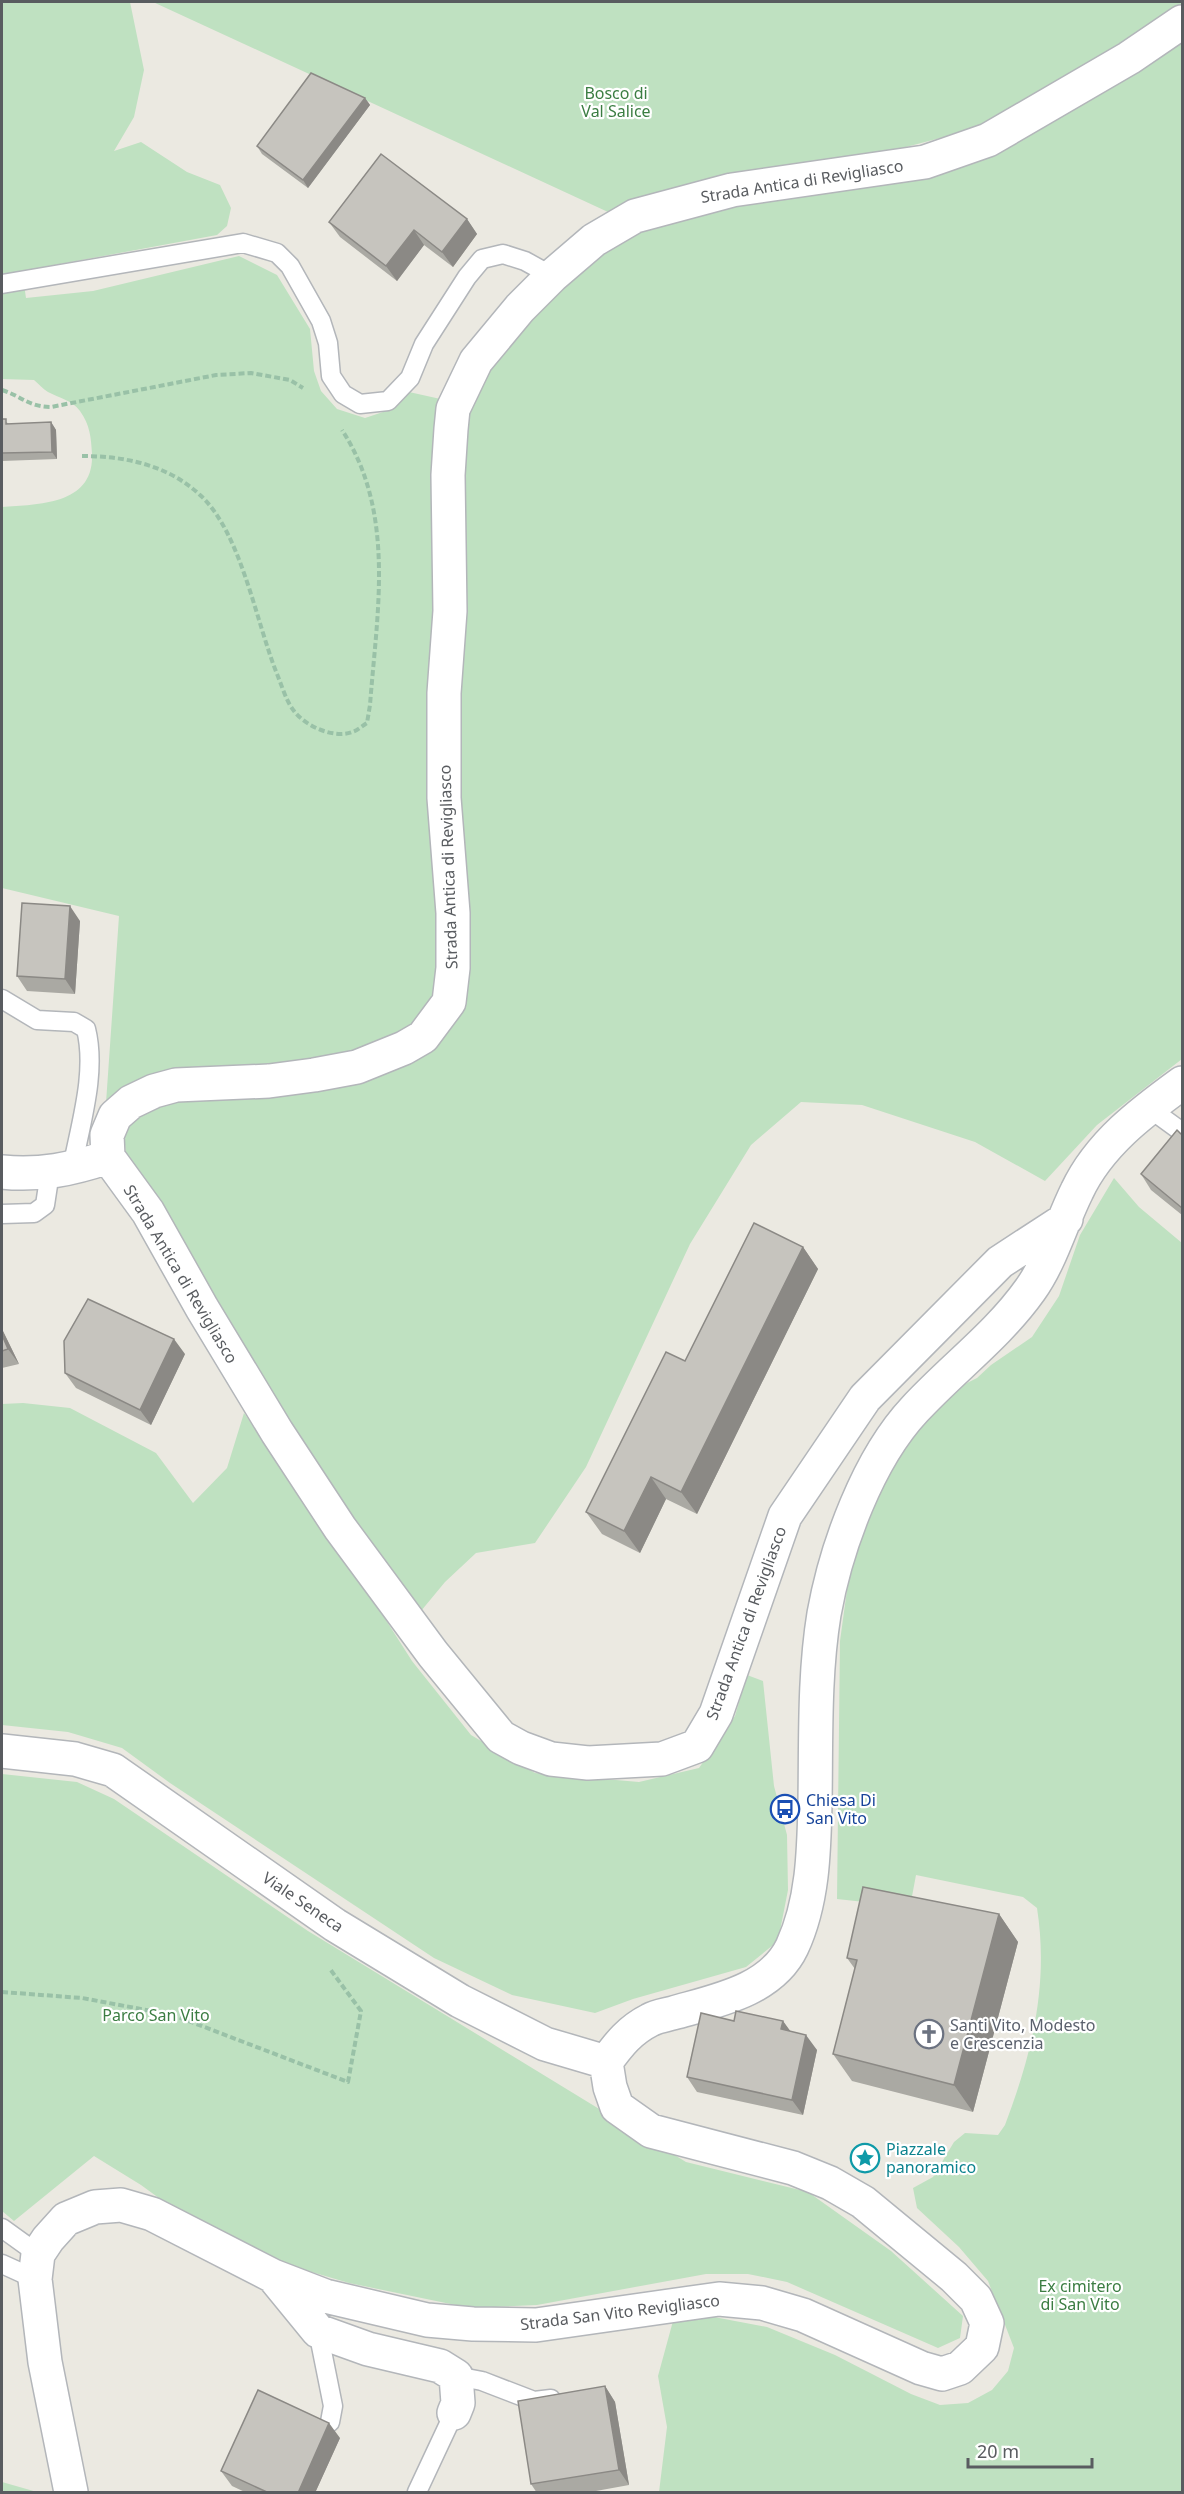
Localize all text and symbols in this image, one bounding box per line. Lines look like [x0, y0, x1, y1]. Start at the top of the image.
park label: Bosco di Val Salice [581, 82, 651, 122]
street label: Strada Antica di Revigliasco [699, 154, 905, 208]
street label: Strada Antica di Revigliasco [433, 764, 463, 970]
street label: Strada Antica di Revigliasco [119, 1181, 243, 1367]
street label: Strada Antica di Revigliasco [701, 1523, 791, 1723]
place label: Chiesa Di San Vito [806, 1789, 876, 1829]
bus stop icon: Chiesa Di San Vito [769, 1793, 801, 1825]
street label: Viale Seneca [258, 1867, 348, 1937]
park label: Parco San Vito [102, 2004, 210, 2026]
place label: Santi Vito, Modesto e Crescenzia [950, 2014, 1096, 2054]
church icon: Santi Vito, Modesto e Crescenzia [913, 2018, 945, 2050]
place label: Piazzale panoramico [886, 2138, 976, 2178]
place icon: Piazzale panoramico [849, 2142, 881, 2174]
park label: Ex cimitero di San Vito [1038, 2275, 1122, 2315]
street label: Strada San Vito Revigliasco [519, 2289, 721, 2335]
scale bar [968, 2431, 1092, 2469]
text: 20 m [977, 2439, 1019, 2463]

